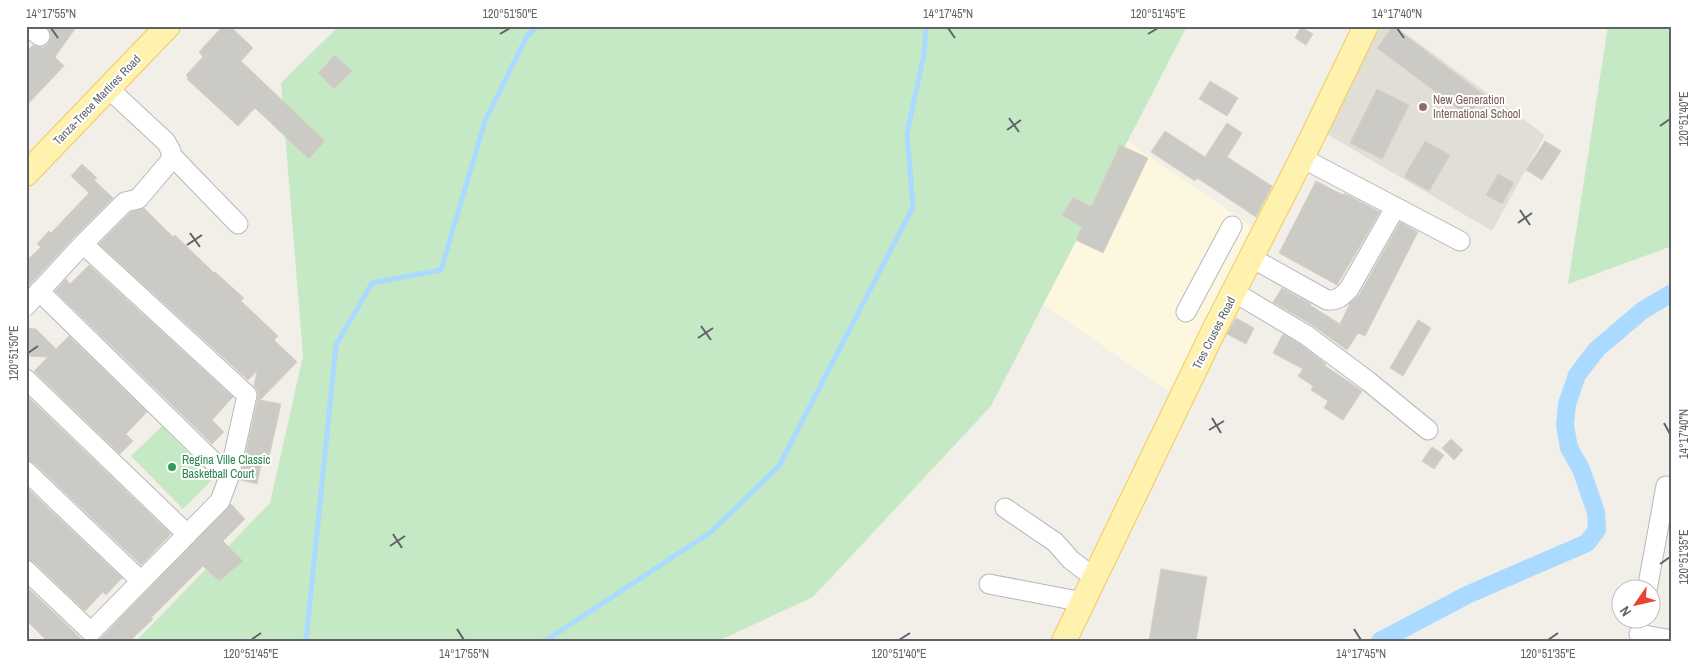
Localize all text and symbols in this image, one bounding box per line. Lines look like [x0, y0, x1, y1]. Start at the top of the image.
text: 14°17'55"N [26, 6, 76, 22]
text: 120°51'50"E [482, 6, 538, 22]
text: 14°17'45"N [923, 6, 973, 22]
text: 120°51'45"E [1130, 6, 1186, 22]
text: 14°17'40"N [1372, 6, 1422, 22]
street label: Tanza-Trece Martires Road [50, 51, 144, 149]
text: 120°51'40"E [1676, 91, 1692, 147]
place label: New Generation International School [1433, 92, 1521, 122]
marker: New Generation International School [1417, 101, 1429, 113]
street label: Tres Cruses Road [1189, 294, 1239, 372]
text: 120°51'50"E [6, 325, 22, 381]
text: 14°17'40"N [1676, 409, 1692, 459]
place label: Regina Ville Classic Basketball Court [182, 452, 271, 482]
marker: Regina Ville Classic Basketball Court [166, 461, 178, 473]
text: 120°51'35"E [1676, 529, 1692, 585]
north arrow [1610, 580, 1660, 630]
text: N [1615, 603, 1635, 620]
text: 120°51'45"E [223, 646, 279, 662]
text: 14°17'55"N [439, 646, 489, 662]
text: 120°51'40"E [871, 646, 927, 662]
text: 14°17'45"N [1336, 646, 1386, 662]
text: 120°51'35"E [1520, 646, 1576, 662]

